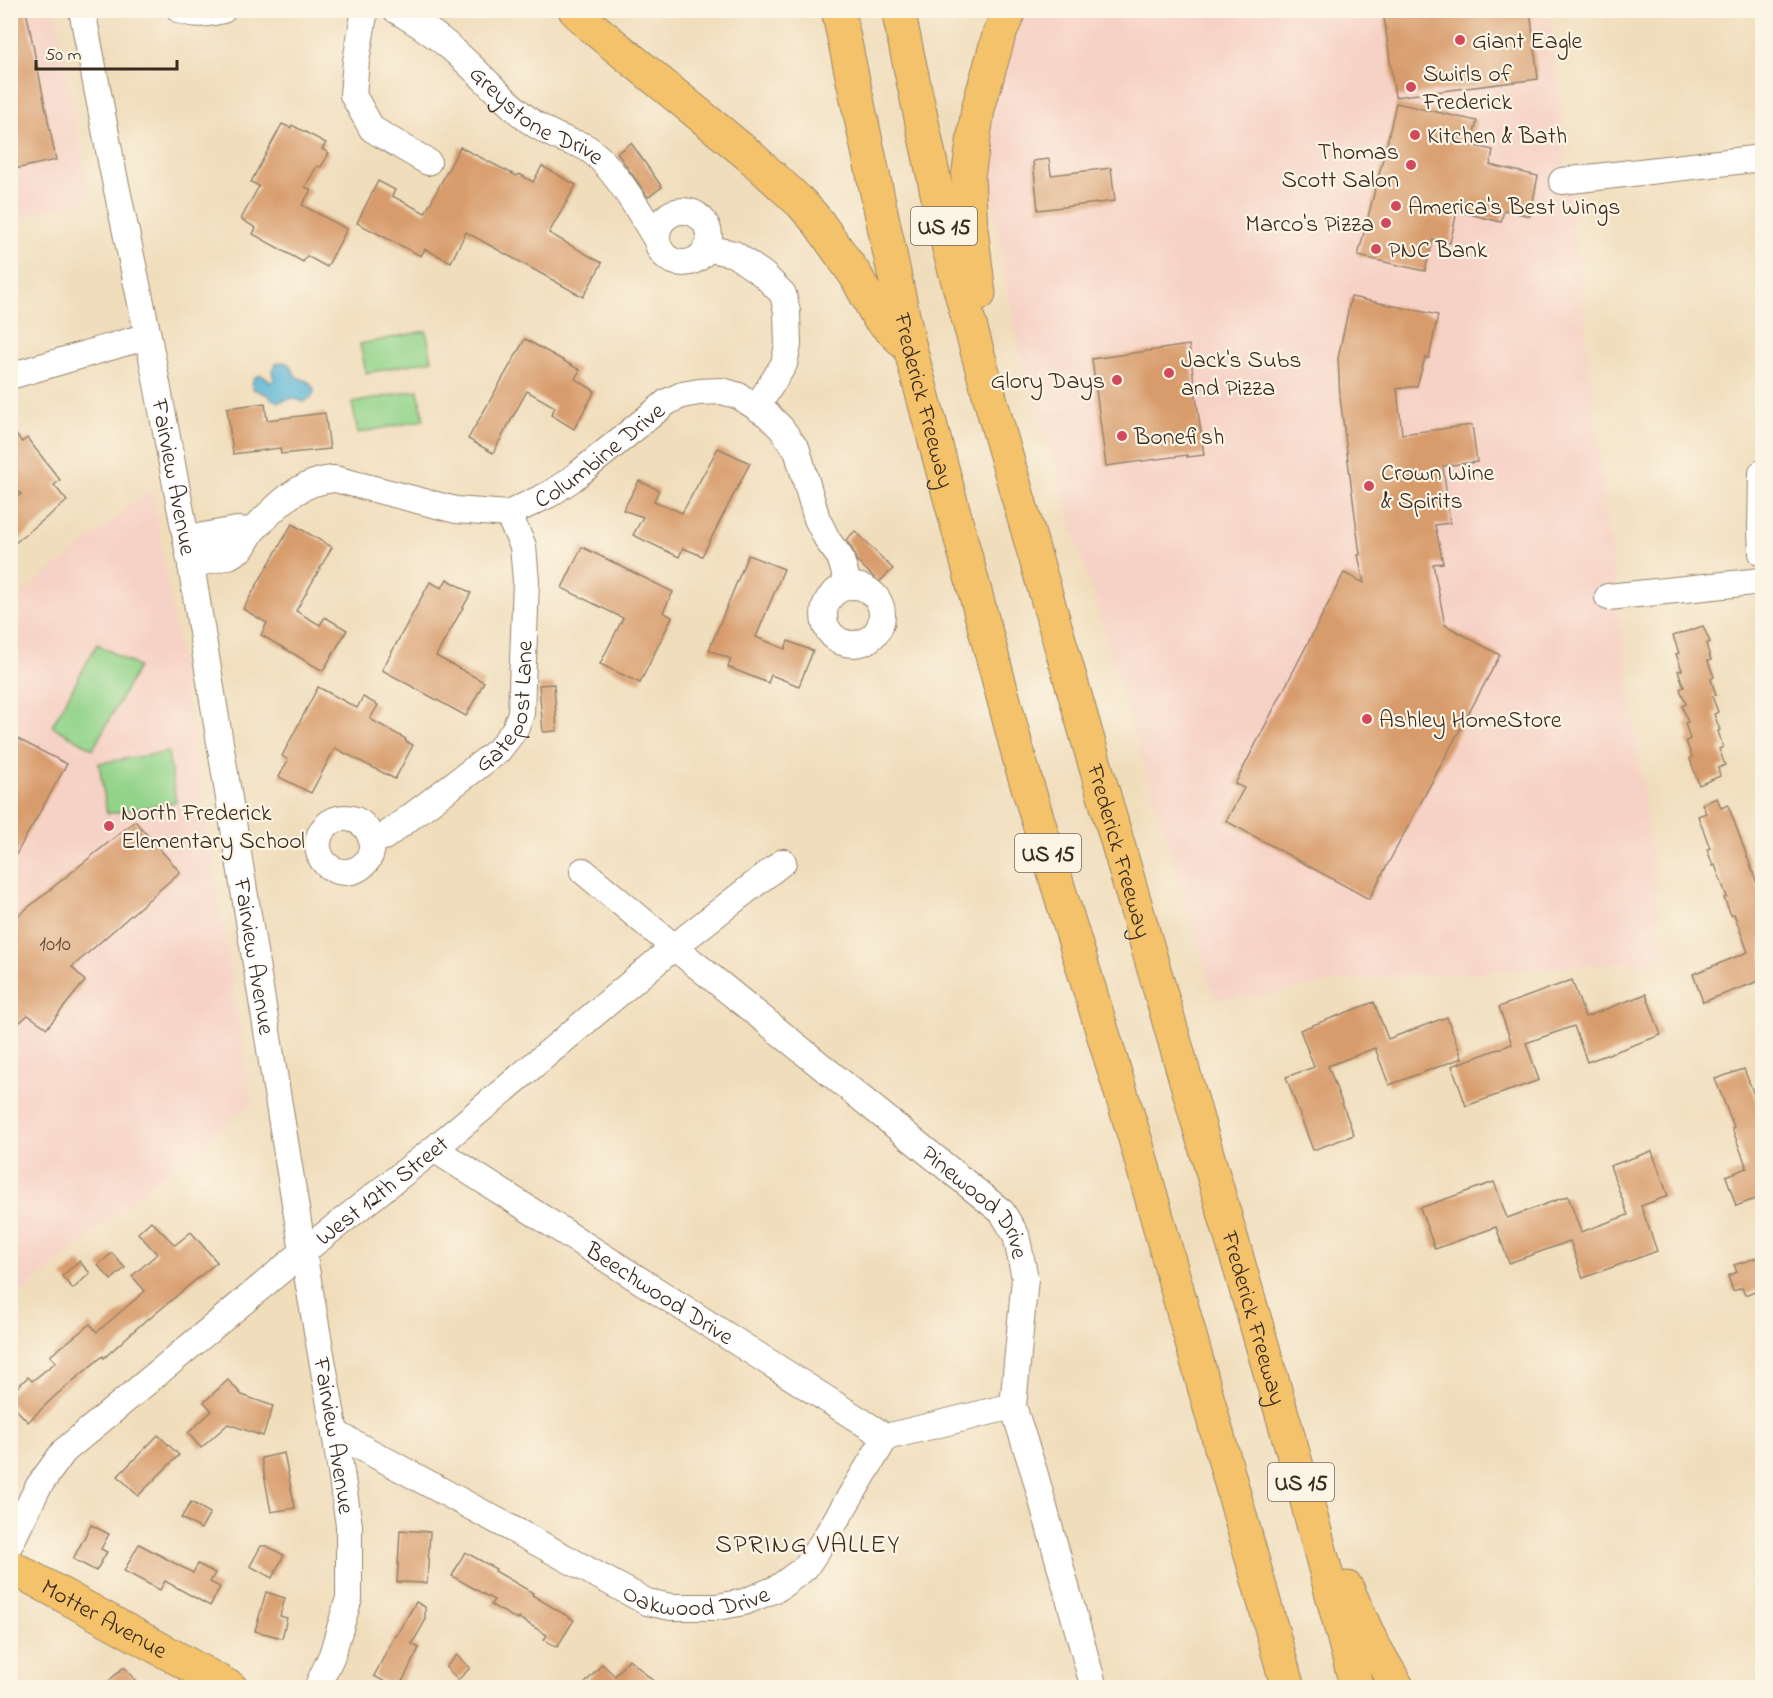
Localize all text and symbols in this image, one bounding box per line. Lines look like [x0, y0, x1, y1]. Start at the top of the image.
place label: Giant Eagle [1472, 25, 1583, 60]
scale bar [36, 33, 177, 71]
marker: Giant Eagle [1453, 33, 1467, 47]
text: 50 m [45, 43, 82, 69]
street label: Greystone Drive [460, 58, 611, 174]
place label: Swirls of Frederick [1422, 58, 1513, 121]
marker: Swirls of Frederick [1404, 80, 1418, 94]
place label: Kitchen & Bath [1427, 120, 1567, 155]
marker: Kitchen & Bath [1408, 128, 1422, 142]
place label: Thomas Scott Salon [1282, 136, 1399, 199]
marker: Thomas Scott Salon [1404, 158, 1418, 172]
place label: America's Best Wings [1408, 191, 1620, 226]
marker: America's Best Wings [1389, 199, 1403, 213]
road number: US 15 [911, 207, 977, 245]
place label: Marco's Pizza [1245, 208, 1374, 243]
marker: Marco's Pizza [1379, 216, 1393, 230]
place label: PNC Bank [1388, 234, 1488, 269]
marker: PNC Bank [1369, 242, 1383, 256]
street label: Frederick Freeway [883, 309, 962, 493]
place label: Jack's Subs and Pizza [1181, 344, 1302, 407]
place label: Glory Days [991, 365, 1105, 401]
marker: Jack's Subs and Pizza [1162, 366, 1176, 380]
marker: Glory Days [1110, 373, 1124, 387]
street label: Fairview Avenue [140, 395, 204, 559]
street label: Columbine Drive [529, 395, 674, 519]
place label: Bonefish [1133, 421, 1224, 456]
marker: Bonefish [1115, 429, 1129, 443]
place label: Crown Wine & Spirits [1381, 457, 1495, 520]
marker: Crown Wine & Spirits [1362, 479, 1376, 493]
street label: Gatepost Lane [469, 640, 544, 782]
place label: Ashley HomeStore [1379, 704, 1562, 740]
marker: Ashley HomeStore [1360, 712, 1374, 726]
street label: Frederick Freeway [1075, 759, 1159, 943]
place label: North Frederick Elementary School [121, 797, 305, 861]
marker: North Frederick Elementary School [102, 819, 116, 833]
road number: US 15 [1015, 834, 1081, 872]
street label: Fairview Avenue [222, 875, 282, 1038]
house number: 1010 [39, 930, 71, 960]
street label: West 12th Street [309, 1128, 458, 1256]
street label: Pinewood Drive [912, 1138, 1036, 1262]
street label: Frederick Freeway [1210, 1226, 1294, 1410]
street label: Beechwood Drive [577, 1234, 740, 1356]
street label: Fairview Avenue [302, 1354, 362, 1517]
road number: US 15 [1268, 1463, 1334, 1501]
district label: SPRING VALLEY [715, 1527, 901, 1565]
street label: Motter Avenue [34, 1571, 173, 1669]
street label: Oakwood Drive [615, 1577, 776, 1628]

